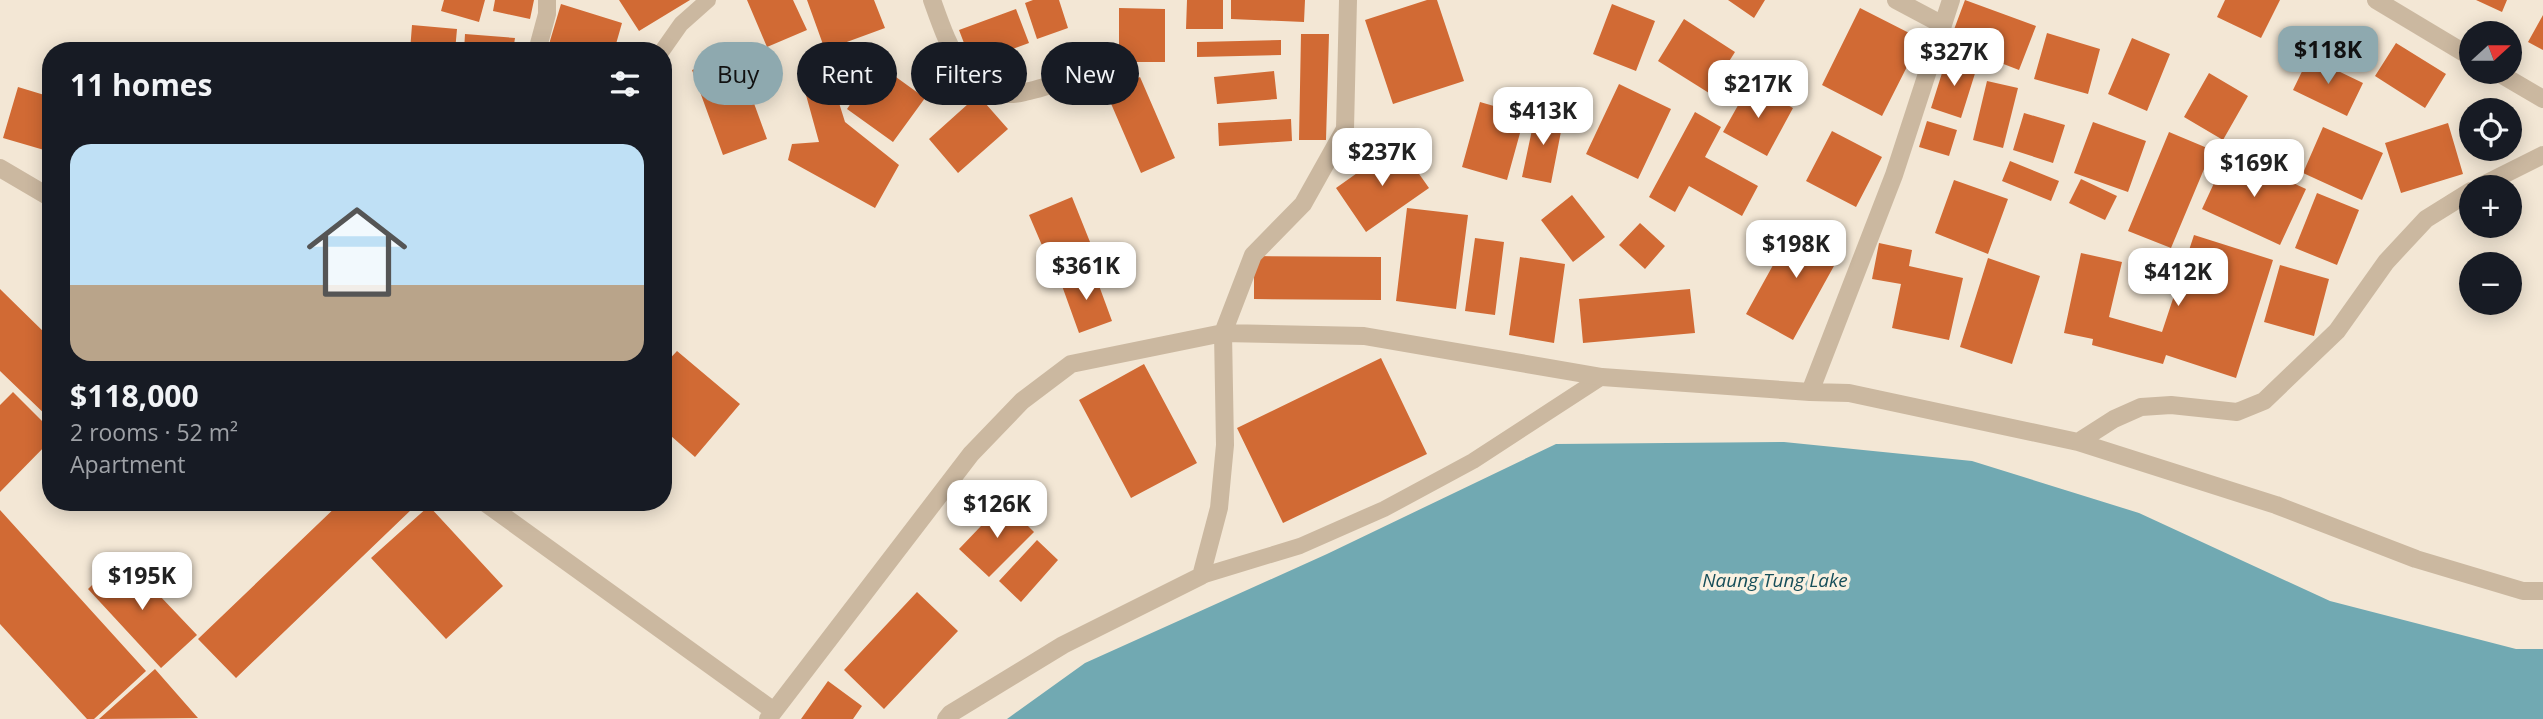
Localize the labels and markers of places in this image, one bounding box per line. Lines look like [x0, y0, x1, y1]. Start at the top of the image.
pin: $118K [2279, 27, 2377, 86]
pin: $327K [1905, 28, 2003, 88]
pin: $217K [1709, 60, 1807, 120]
pin: $413K [1494, 88, 1592, 147]
pin: $237K [1333, 128, 1431, 188]
pin: $169K [2205, 140, 2303, 199]
pin: $198K [1747, 220, 1845, 280]
pin: $361K [1037, 243, 1135, 302]
pin: $412K [2129, 248, 2227, 308]
pin: $126K [948, 480, 1046, 540]
pin: $195K [93, 552, 191, 612]

